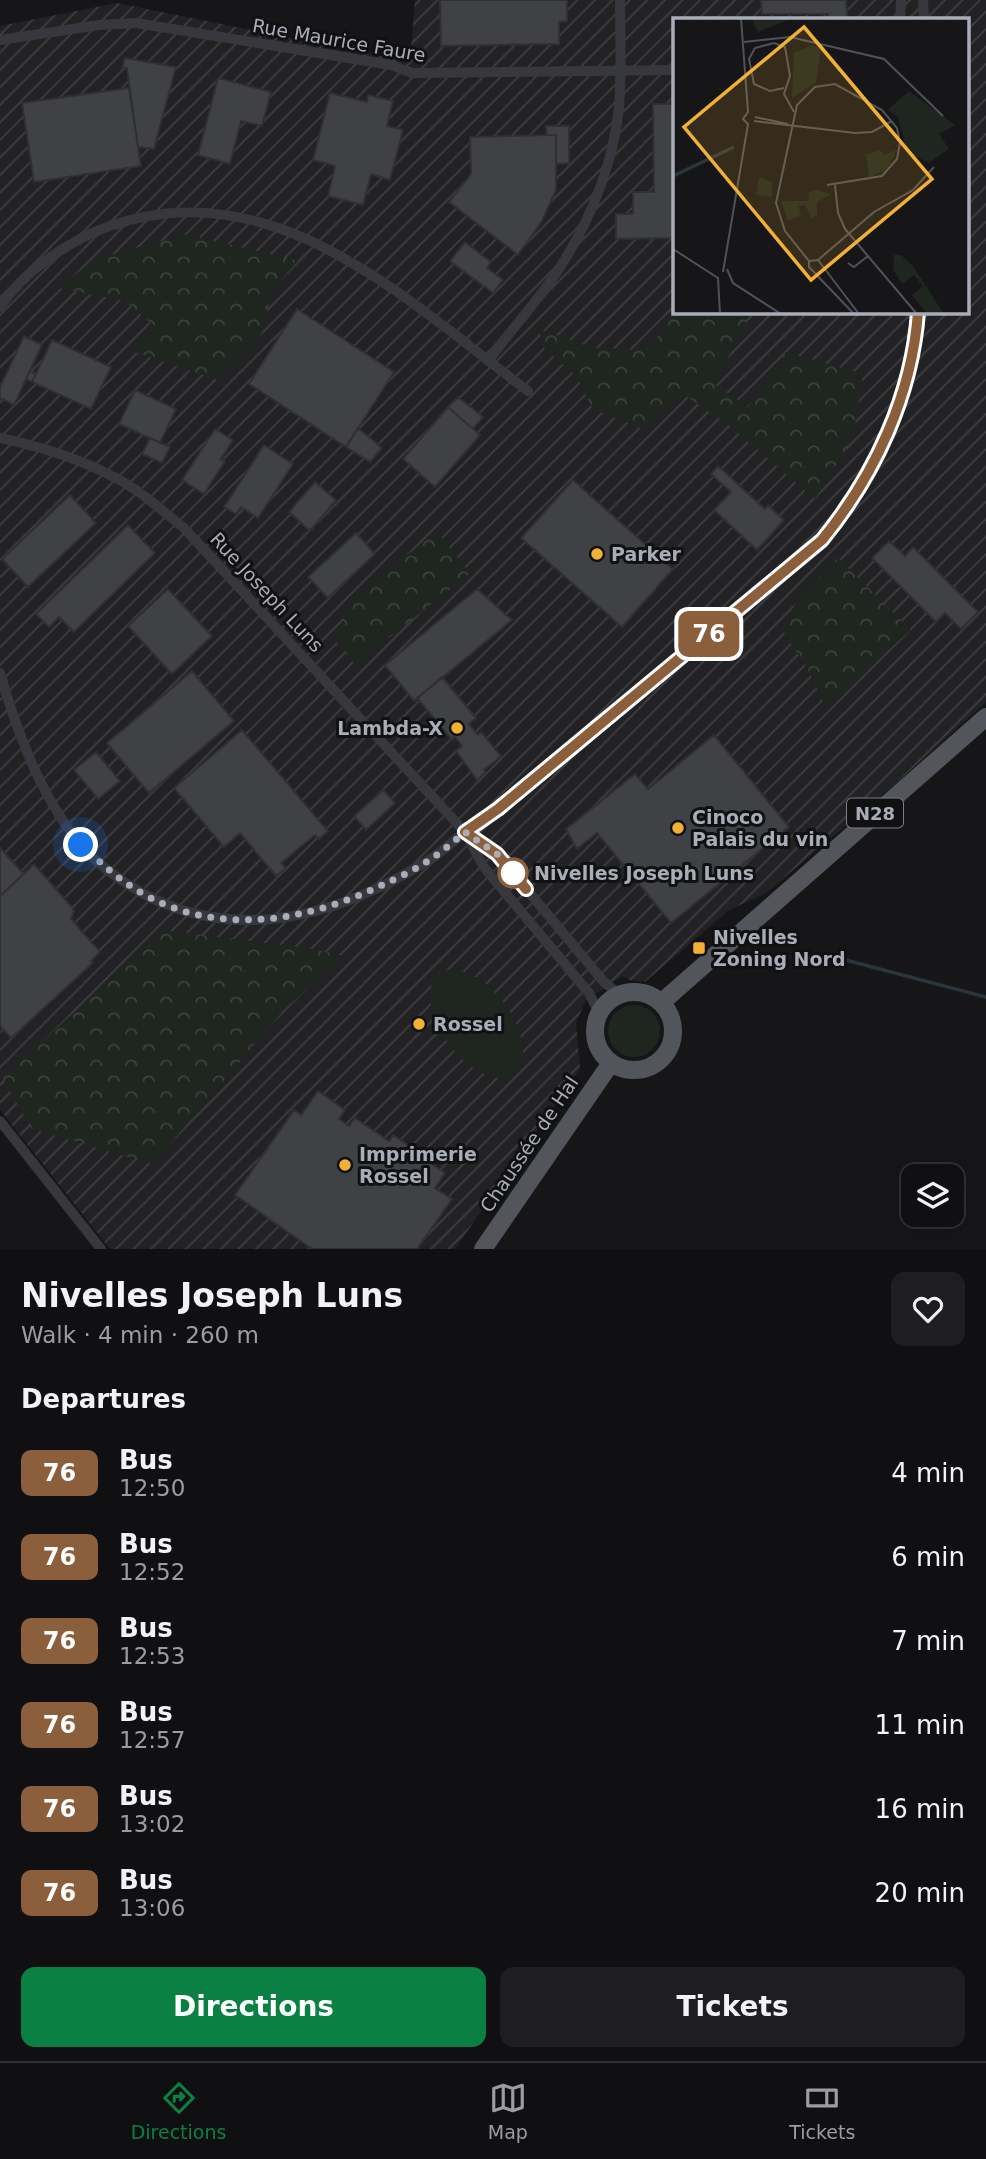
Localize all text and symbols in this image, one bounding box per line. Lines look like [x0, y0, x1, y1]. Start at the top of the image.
street label: Rue Maurice Faure [251, 14, 427, 66]
inset map [673, 18, 968, 313]
street label: Rue Joseph Luns [206, 528, 328, 656]
place label: Parker [611, 543, 682, 565]
marker: Parker [589, 546, 605, 562]
line badge: 76 [678, 611, 740, 657]
text: 76 [692, 620, 726, 648]
place label: Lambda-X [337, 717, 443, 739]
marker: Lambda-X [449, 720, 465, 736]
road number: N28 [847, 798, 903, 828]
place label: Cinoco Palais du vin [692, 806, 828, 850]
marker: Cinoco Palais du vin [670, 820, 686, 836]
your location [63, 827, 98, 862]
marker: Nivelles Joseph Luns [498, 858, 528, 888]
place label: Nivelles Joseph Luns [534, 862, 754, 884]
place label: Nivelles Zoning Nord [713, 926, 846, 970]
marker: Nivelles Zoning Nord [691, 940, 707, 956]
place label: Rossel [433, 1013, 503, 1035]
marker: Rossel [411, 1016, 427, 1032]
street label: Chaussée de Hal [475, 1072, 583, 1216]
place label: Imprimerie Rossel [359, 1143, 477, 1187]
marker: Imprimerie Rossel [337, 1157, 353, 1173]
map controls [901, 1164, 964, 1227]
button: layers [901, 1164, 964, 1227]
button: heart [891, 1272, 965, 1346]
text: Nivelles Joseph Luns [21, 1276, 403, 1315]
text: Walk · 4 min · 260 m [21, 1322, 259, 1348]
text: Departures [21, 1384, 186, 1414]
text: Bus [119, 1445, 173, 1475]
text: 4 min [891, 1458, 965, 1488]
text: 76 [43, 1459, 76, 1487]
text: 12:50 [119, 1475, 185, 1501]
text: Bus [119, 1529, 173, 1559]
text: 6 min [891, 1542, 965, 1572]
text: 76 [43, 1543, 76, 1571]
text: 12:52 [119, 1559, 185, 1585]
text: Bus [119, 1613, 173, 1643]
text: 7 min [891, 1626, 965, 1656]
text: 76 [43, 1627, 76, 1655]
text: 12:53 [119, 1643, 185, 1669]
text: Bus [119, 1697, 173, 1727]
text: 11 min [875, 1710, 965, 1740]
text: 76 [43, 1711, 76, 1739]
text: 12:57 [119, 1727, 185, 1753]
text: Bus [119, 1781, 173, 1811]
text: 16 min [875, 1794, 965, 1824]
text: 76 [43, 1795, 76, 1823]
text: 13:02 [119, 1811, 185, 1837]
text: Bus [119, 1865, 173, 1895]
text: 20 min [875, 1878, 965, 1908]
text: 76 [43, 1879, 76, 1907]
text: 13:06 [119, 1895, 185, 1921]
button: Directions [21, 1967, 486, 2047]
button: Tickets [500, 1967, 965, 2047]
tab: Directions [131, 2079, 226, 2143]
tab: Map [488, 2079, 528, 2143]
tab: Tickets [789, 2079, 855, 2143]

